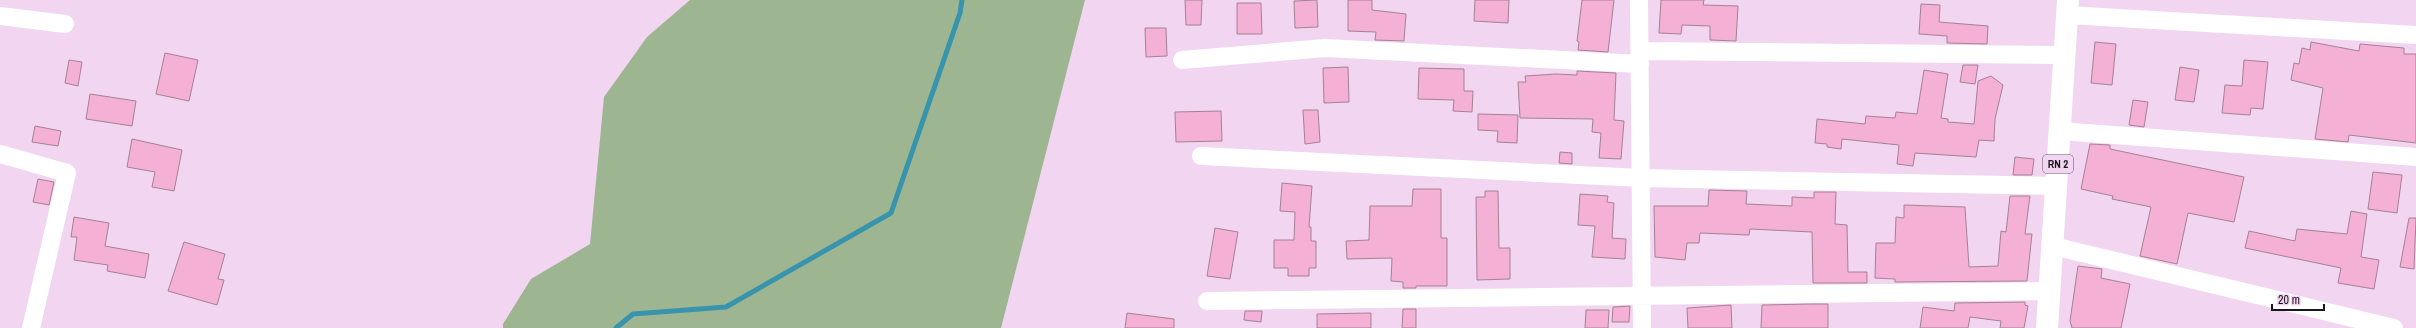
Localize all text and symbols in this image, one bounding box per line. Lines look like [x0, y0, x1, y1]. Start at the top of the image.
road number: RN 2 [2043, 155, 2073, 173]
scale bar [2272, 286, 2324, 312]
text: 20 m [2278, 292, 2300, 308]

